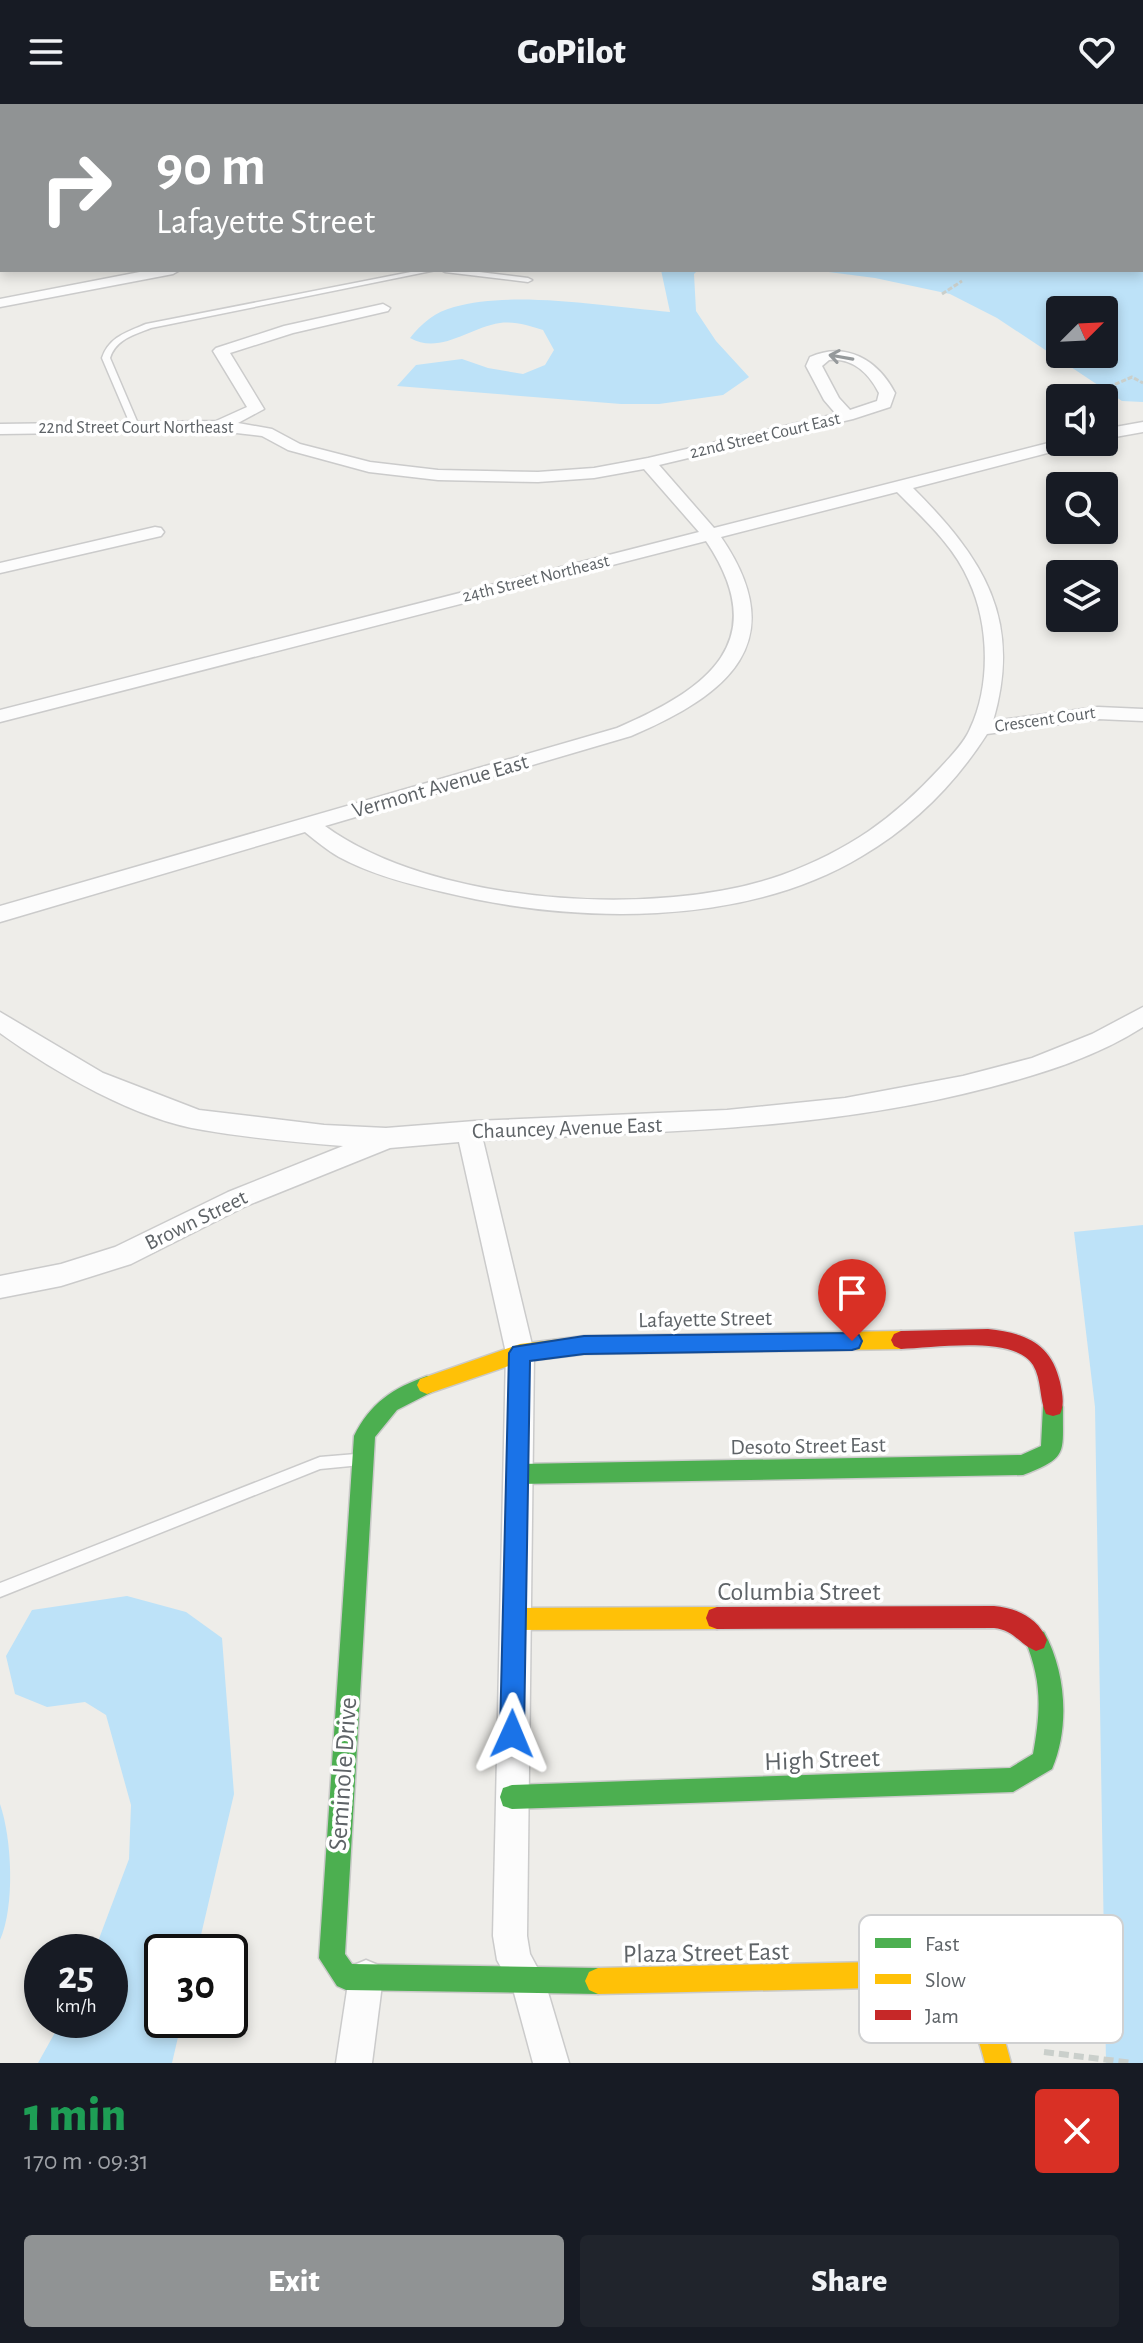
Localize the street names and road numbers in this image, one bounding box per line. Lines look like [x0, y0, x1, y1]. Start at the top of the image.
street label: 22nd Street Court East [688, 410, 842, 462]
street label: 22nd Street Court Northeast [38, 419, 234, 437]
street label: 24th Street Northeast [461, 552, 612, 606]
street label: Crescent Court [994, 704, 1097, 736]
street label: Vermont Avenue East [349, 750, 531, 822]
street label: Chauncey Avenue East [472, 1114, 662, 1142]
street label: Brown Street [141, 1186, 251, 1254]
street label: Lafayette Street [638, 1307, 772, 1331]
street label: Desoto Street East [730, 1434, 886, 1458]
street label: Columbia Street [717, 1579, 881, 1605]
street label: Seminole Drive [325, 1696, 361, 1852]
street label: High Street [764, 1745, 880, 1775]
street label: Plaza Street East [623, 1939, 789, 1967]

